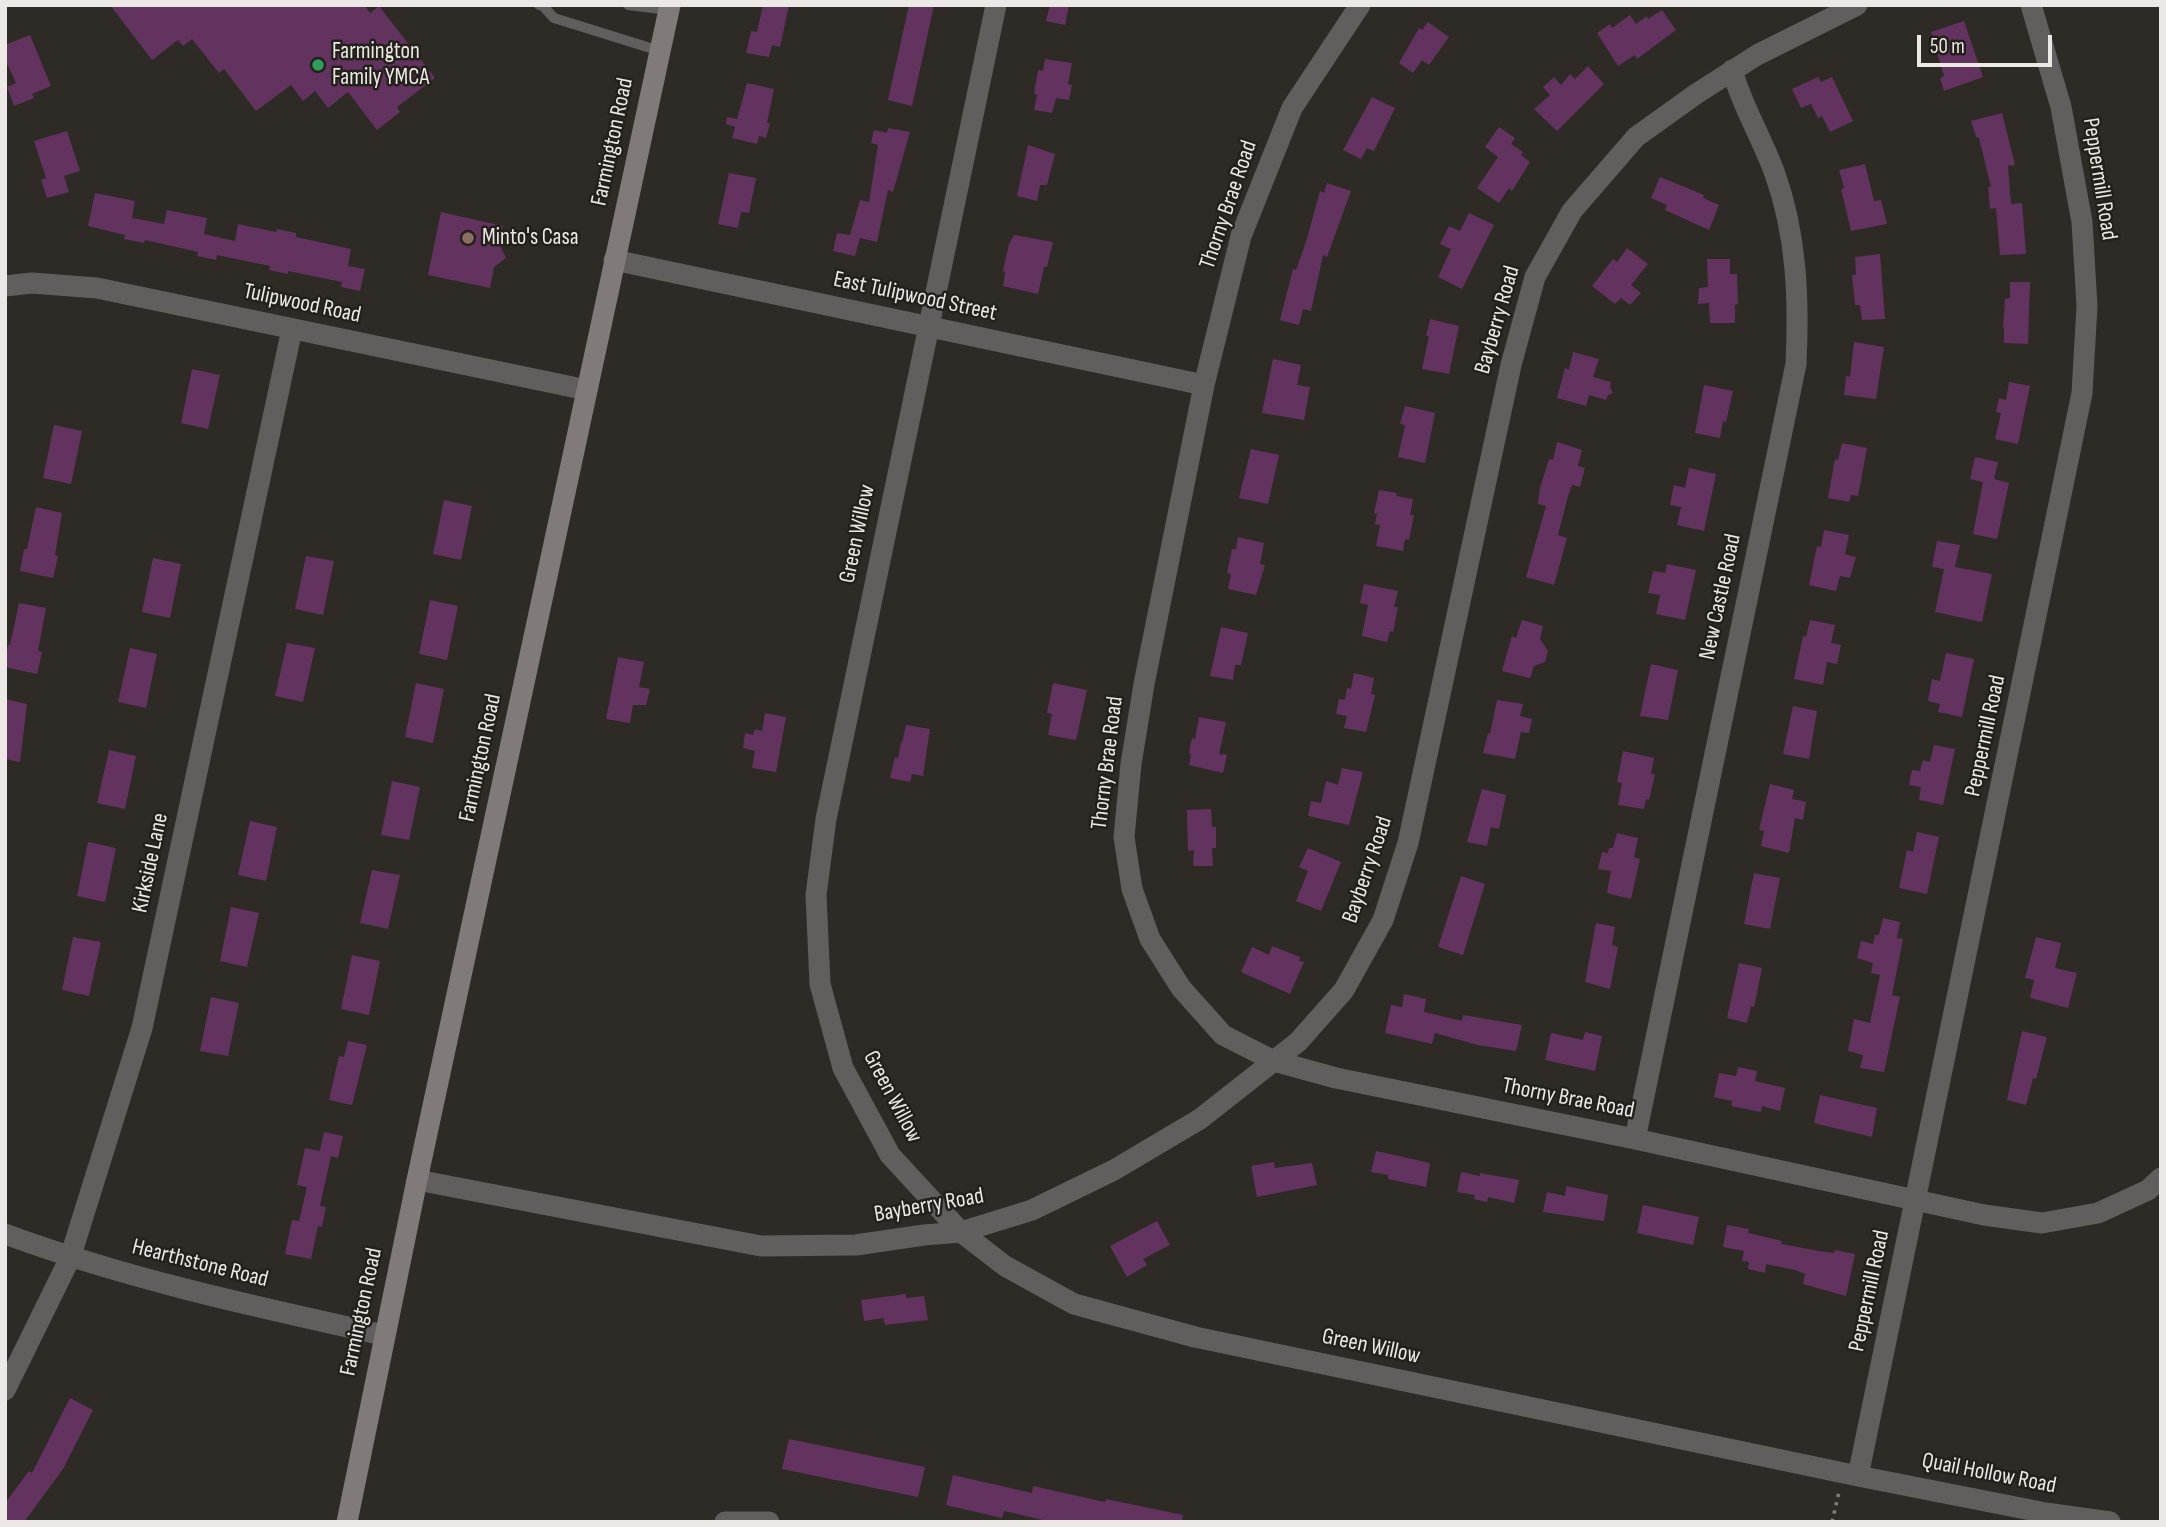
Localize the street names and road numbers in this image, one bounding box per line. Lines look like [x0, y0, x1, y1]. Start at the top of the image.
street label: Farmington Road [586, 76, 640, 208]
street label: Peppermill Road [2076, 116, 2122, 242]
street label: Thorny Brae Road [1194, 137, 1264, 273]
street label: Bayberry Road [1469, 263, 1527, 377]
street label: East Tulipwood Street [831, 266, 999, 328]
street label: Tulipwood Road [241, 278, 363, 330]
street label: Green Willow [834, 482, 882, 586]
street label: New Castle Road [1694, 532, 1748, 662]
street label: Peppermill Road [1960, 673, 2012, 799]
street label: Farmington Road [454, 692, 508, 824]
street label: Thorny Brae Road [1086, 695, 1130, 831]
street label: Kirkside Lane [127, 811, 175, 915]
street label: Bayberry Road [1337, 813, 1399, 927]
street label: Green Willow [856, 1046, 928, 1148]
street label: Thorny Brae Road [1500, 1073, 1636, 1125]
street label: Bayberry Road [872, 1183, 986, 1229]
street label: Peppermill Road [1844, 1228, 1896, 1354]
street label: Hearthstone Road [129, 1234, 271, 1294]
street label: Farmington Road [335, 1246, 389, 1378]
street label: Green Willow [1319, 1323, 1423, 1371]
street label: Quail Hollow Road [1920, 1447, 2058, 1501]

